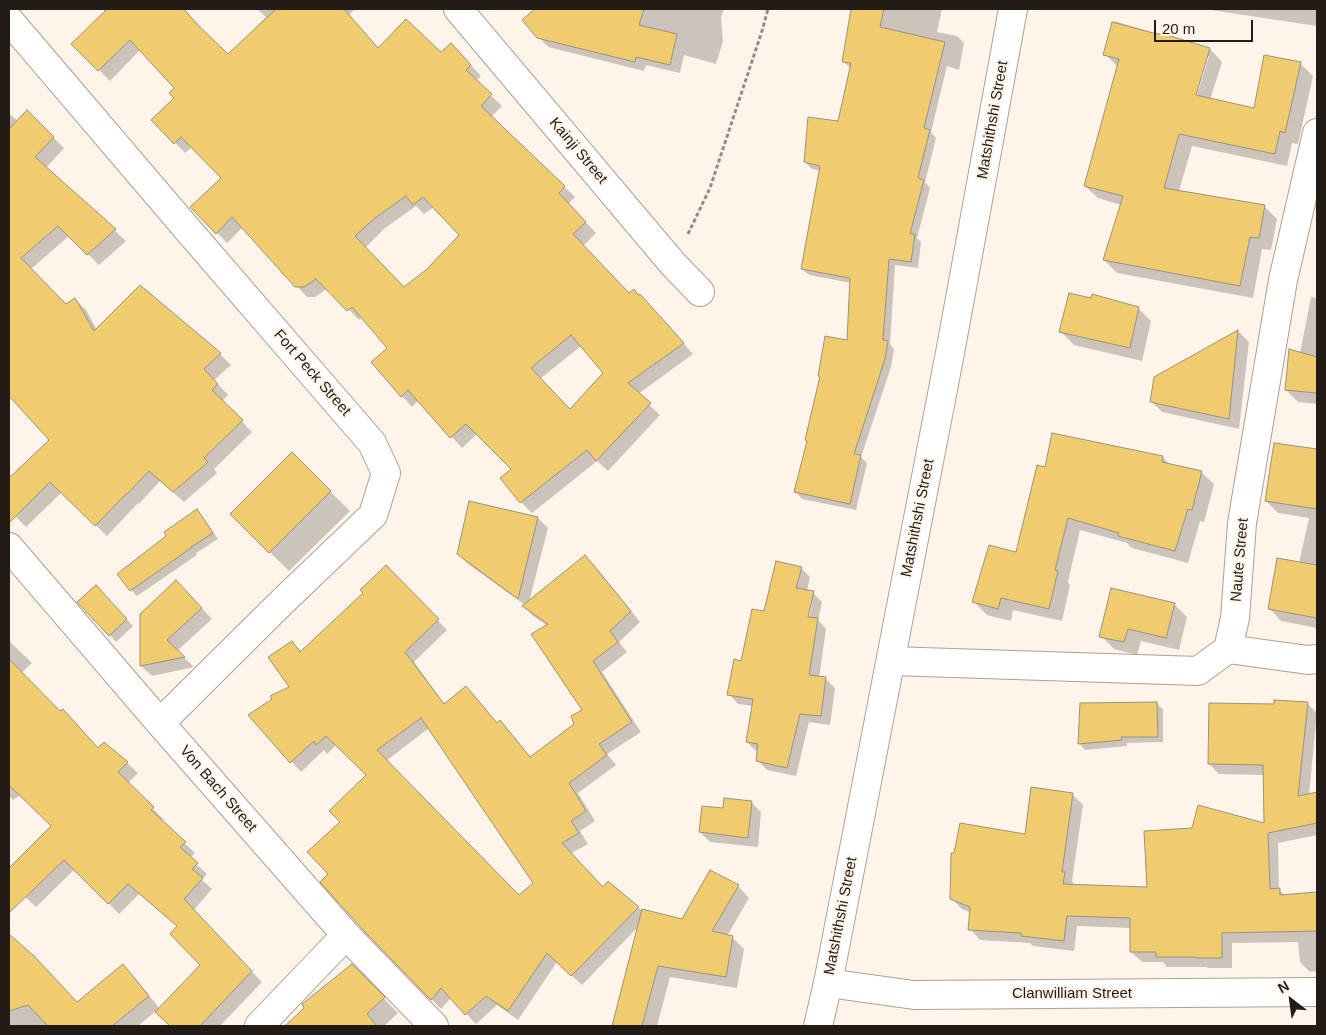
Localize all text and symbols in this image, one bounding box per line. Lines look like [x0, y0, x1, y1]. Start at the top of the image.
scale bar [1156, 10, 1255, 42]
text: 20 m [1162, 20, 1195, 37]
street label: Matshithshi Street [974, 59, 1012, 181]
street label: Kainji Street [545, 114, 611, 188]
street label: Fort Peck Street [270, 326, 354, 420]
street label: Matshithshi Street [898, 457, 938, 579]
street label: Naute Street [1227, 517, 1253, 603]
street label: Von Bach Street [176, 742, 260, 836]
street label: Matshithshi Street [821, 855, 861, 977]
north arrow [1266, 975, 1316, 1025]
text: N [1275, 978, 1292, 996]
street label: Clanwilliam Street [1012, 985, 1132, 1003]

